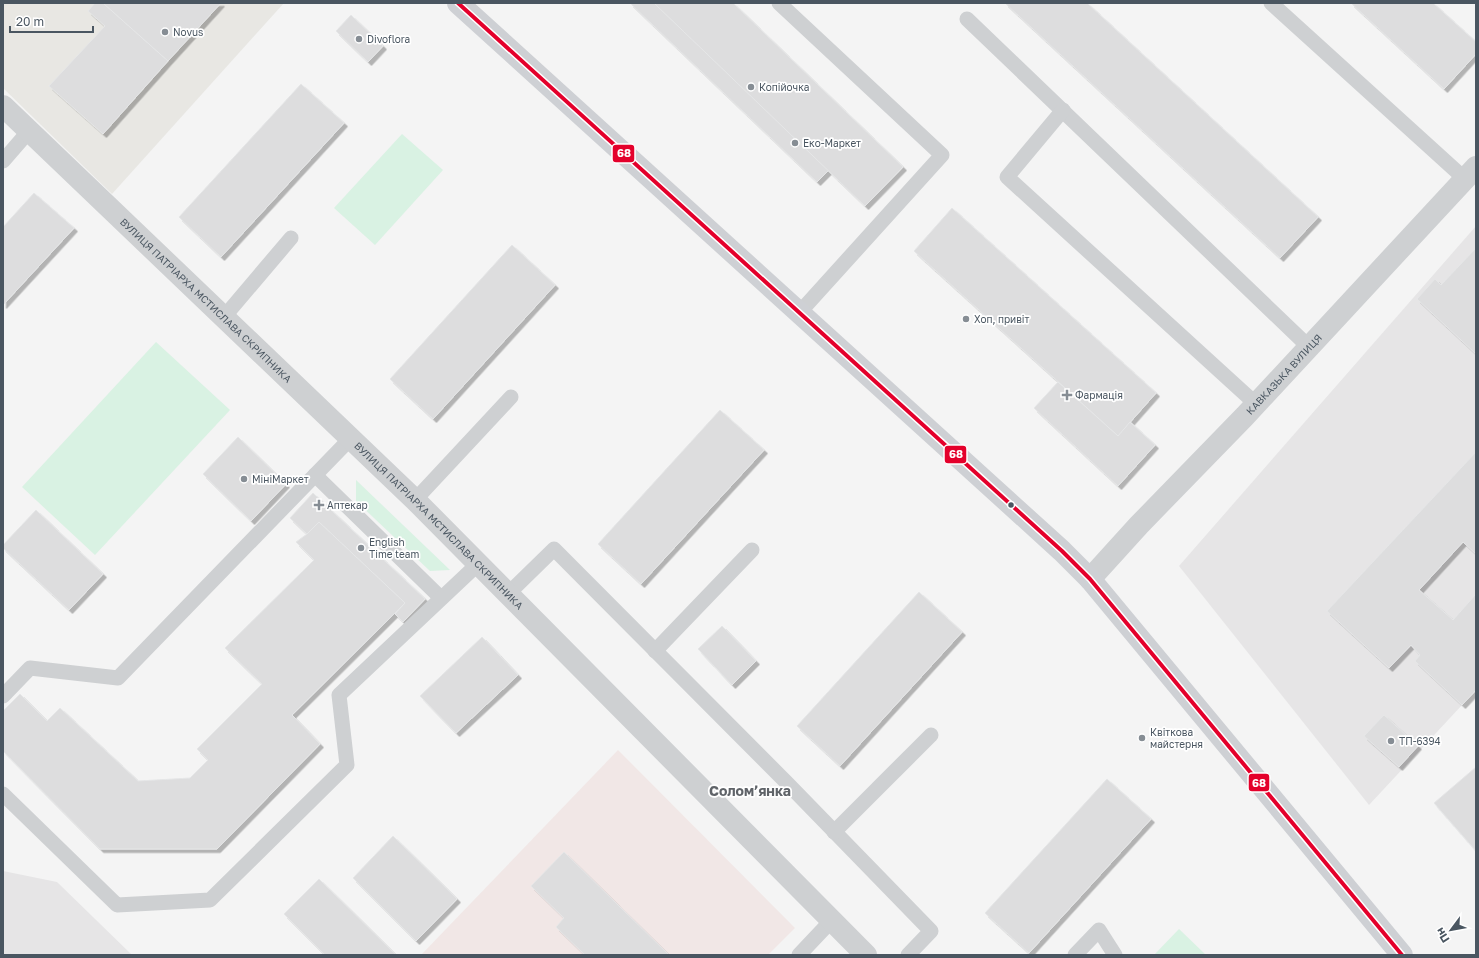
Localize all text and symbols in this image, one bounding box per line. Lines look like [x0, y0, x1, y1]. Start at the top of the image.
scale bar [10, 8, 93, 34]
text: 20 m [16, 14, 44, 29]
place label: Novus [173, 26, 203, 38]
marker: Novus [160, 27, 170, 37]
place label: Divoflora [367, 33, 410, 45]
marker: Divoflora [354, 34, 364, 44]
place label: Копійочка [759, 81, 809, 93]
marker: Копійочка [746, 82, 756, 92]
place label: Еко-Маркет [803, 137, 861, 149]
marker: Еко-Маркет [790, 138, 800, 148]
line badge: 68 [612, 144, 635, 163]
text: 68 [617, 146, 631, 159]
street label: ВУЛИЦЯ ПАТРІАРХА МСТИСЛАВА СКРИПНИКА [118, 215, 295, 385]
place label: Хоп, привіт [974, 313, 1029, 325]
marker: Хоп, привіт [961, 314, 971, 324]
street label: КАВКАЗЬКА ВУЛИЦЯ [1244, 331, 1324, 417]
place label: Фармація [1075, 389, 1123, 401]
marker: Фармація [1062, 390, 1072, 400]
street label: ВУЛИЦЯ ПАТРІАРХА МСТИСЛАВА СКРИПНИКА [352, 439, 526, 612]
line badge: 68 [944, 445, 967, 464]
text: 68 [949, 447, 963, 460]
place label: МініМаркет [252, 473, 309, 485]
marker: МініМаркет [239, 474, 249, 484]
place label: Аптекар [327, 499, 368, 511]
marker: Аптекар [314, 500, 324, 510]
unlabelled marker [1006, 500, 1016, 510]
place label: English Time team [369, 536, 419, 560]
marker: English Time team [356, 543, 366, 553]
place label: Квіткова майстерня [1150, 726, 1203, 750]
marker: Квіткова майстерня [1137, 733, 1147, 743]
place label: ТП-6394 [1399, 735, 1441, 747]
marker: ТП-6394 [1386, 736, 1396, 746]
line badge: 68 [1248, 773, 1270, 792]
text: 68 [1252, 776, 1266, 789]
district label: Соломʼянка [709, 782, 791, 799]
north arrow [1431, 910, 1471, 950]
text: Пн [1432, 926, 1452, 945]

